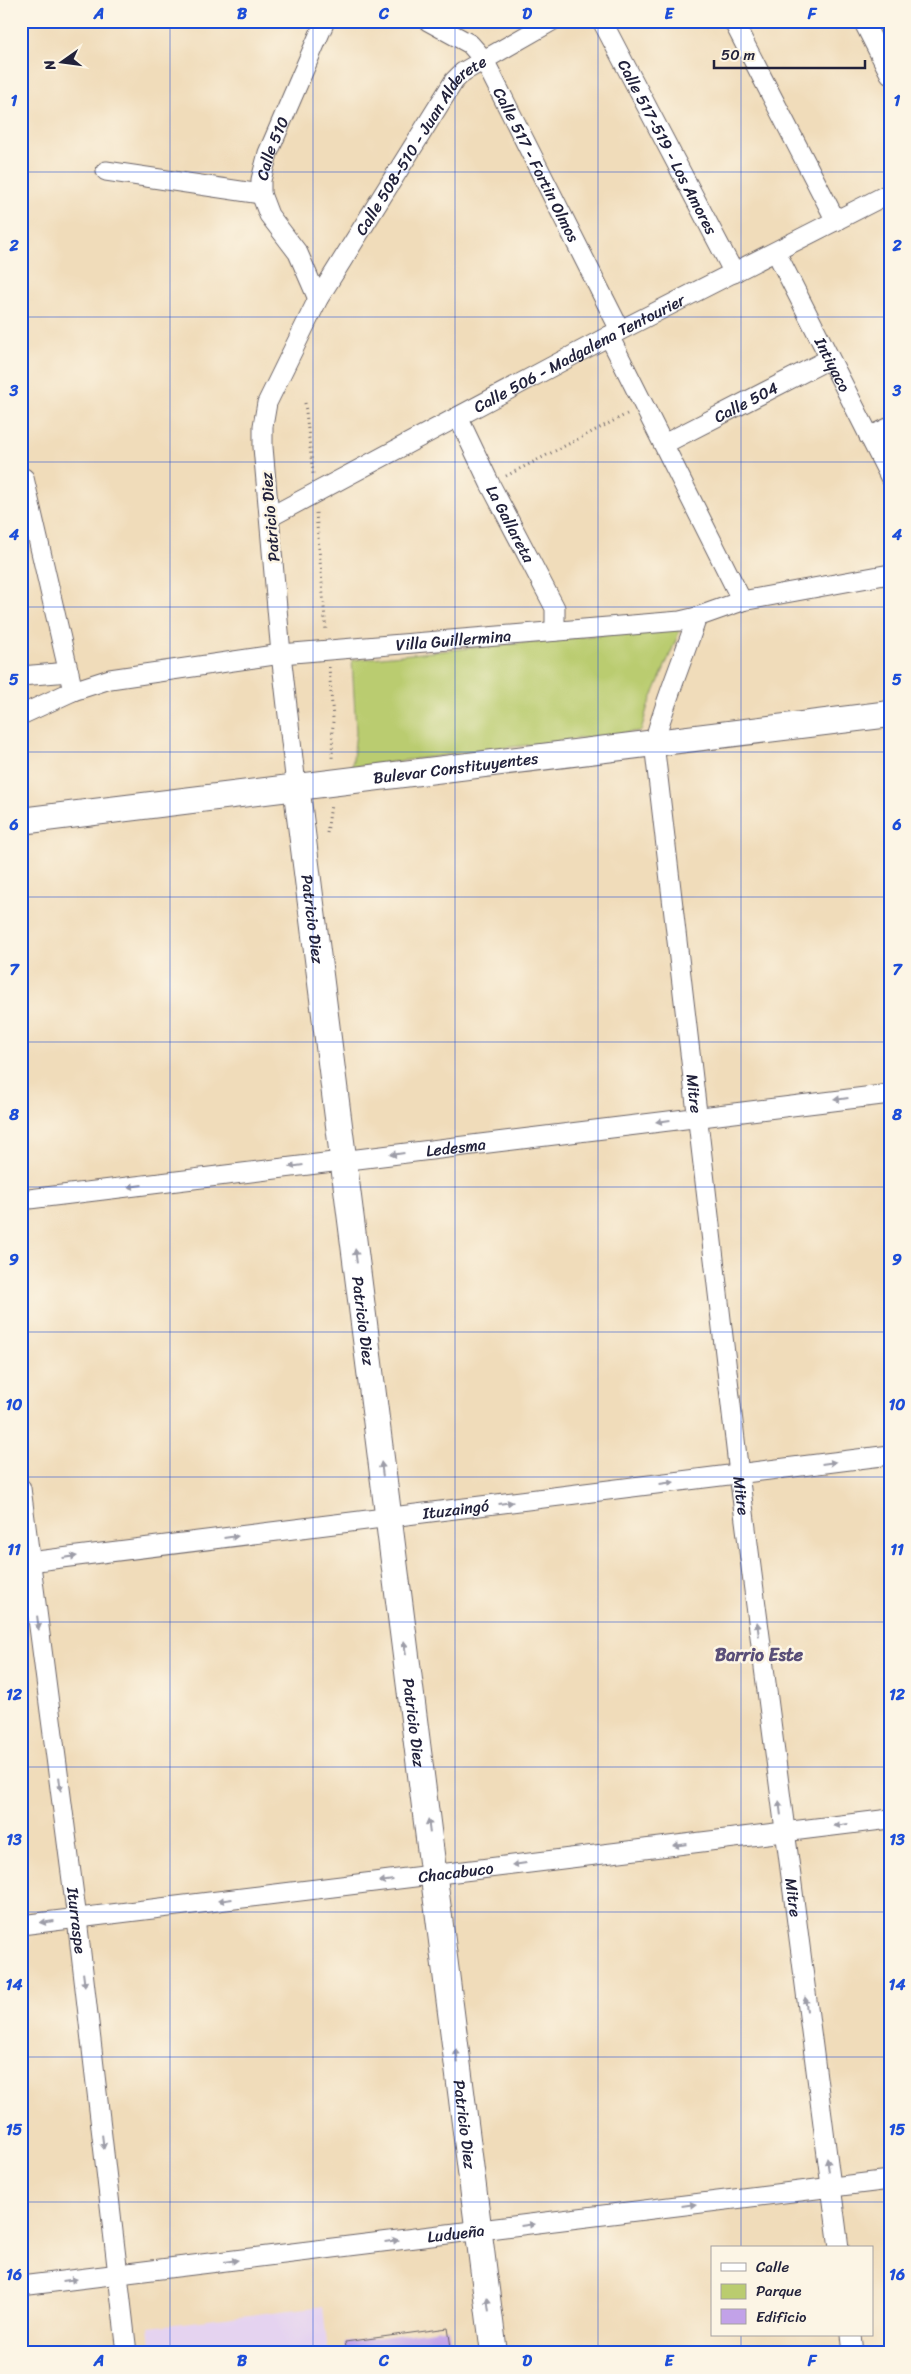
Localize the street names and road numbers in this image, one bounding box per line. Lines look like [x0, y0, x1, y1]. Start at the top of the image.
street label: Calle 508-510 - Juan Alderete [347, 47, 492, 241]
street label: Calle 517-519 - Los Amores [610, 54, 726, 240]
street label: Calle 517 - Fortin Olmos [485, 82, 588, 247]
street label: Calle 510 [247, 112, 297, 183]
street label: Calle 506 - Madgalena Tentourier [468, 285, 691, 420]
street label: Intiyaco [806, 331, 859, 397]
street label: Calle 504 [708, 373, 783, 431]
street label: Patricio Diez [252, 471, 288, 563]
street label: La Gallareta [478, 479, 544, 569]
street label: Villa Guillermina [395, 621, 512, 659]
street label: Bulevar Constituyentes [371, 743, 541, 792]
street label: Patricio Diez [293, 873, 333, 966]
street label: Mitre [678, 1072, 711, 1115]
street label: Ledesma [424, 1129, 487, 1165]
street label: Patricio Diez [344, 1274, 384, 1367]
street label: Mitre [725, 1474, 759, 1517]
street label: Ituzaingó [420, 1490, 492, 1528]
street label: Patricio Diez [394, 1676, 434, 1769]
street label: Chacabuco [416, 1853, 495, 1891]
street label: Mitre [777, 1876, 811, 1919]
street label: Iturraspe [58, 1884, 95, 1955]
street label: Patricio Diez [445, 2078, 485, 2171]
street label: Ludueña [426, 2215, 486, 2251]

